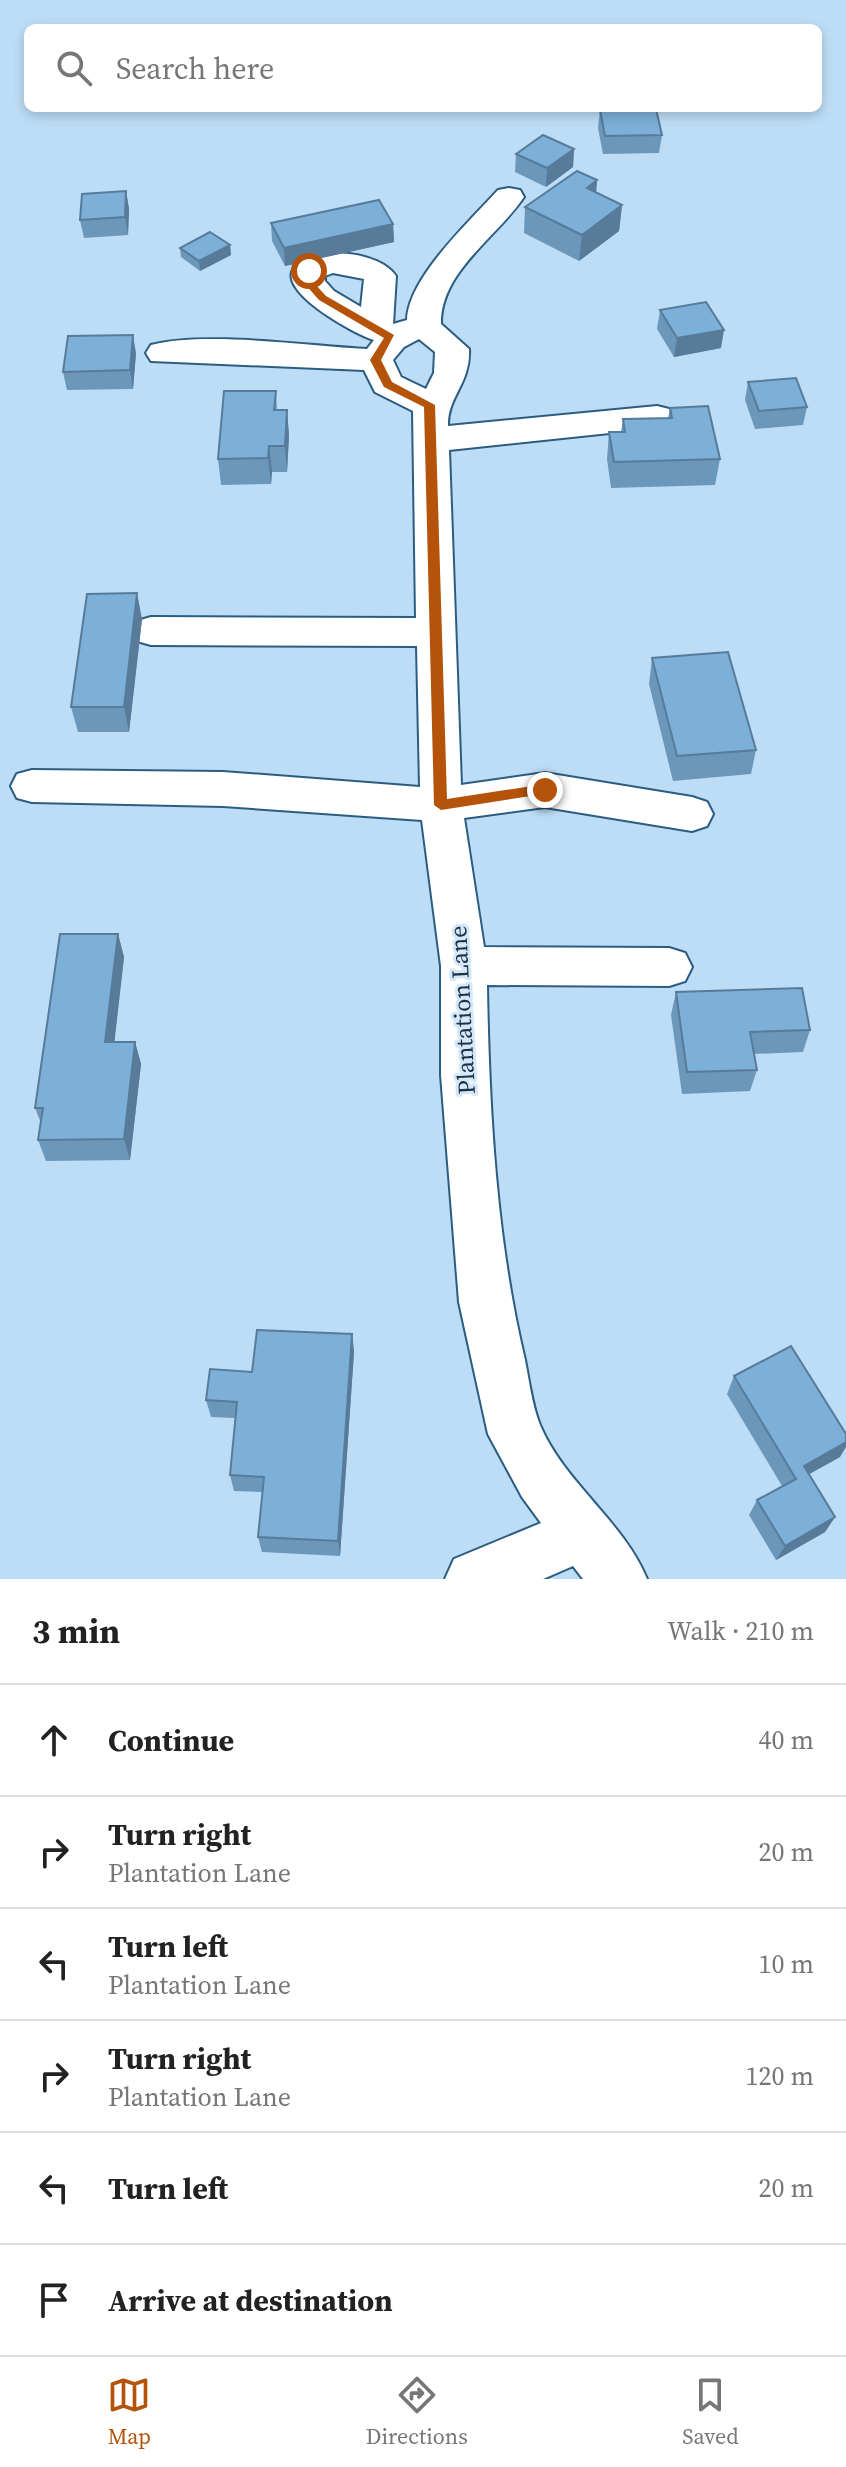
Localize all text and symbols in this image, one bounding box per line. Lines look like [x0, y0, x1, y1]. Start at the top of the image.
search box [24, 24, 822, 112]
icon: search [52, 46, 96, 90]
text: Search here [116, 48, 274, 89]
route start [291, 253, 327, 289]
route end [527, 772, 563, 808]
street label: Plantation Lane [441, 925, 483, 1095]
text: 3 min [32, 1608, 120, 1654]
text: Walk · 210 m [667, 1613, 814, 1649]
icon: ahead [32, 1718, 76, 1762]
text: Continue [108, 1720, 234, 1761]
text: 40 m [759, 1722, 814, 1758]
text: Turn right [108, 1814, 251, 1855]
icon: right [32, 1830, 76, 1874]
text: 20 m [759, 1834, 814, 1870]
text: Plantation Lane [108, 1855, 291, 1891]
text: Turn left [108, 1926, 228, 1967]
icon: left [32, 1942, 76, 1986]
text: 10 m [759, 1946, 814, 1982]
text: Plantation Lane [108, 1967, 291, 2003]
text: Turn right [108, 2038, 251, 2079]
icon: right [32, 2054, 76, 2098]
text: 120 m [746, 2058, 814, 2094]
text: Plantation Lane [108, 2079, 291, 2115]
icon: left [32, 2166, 76, 2210]
text: Turn left [108, 2168, 228, 2209]
text: 20 m [759, 2170, 814, 2206]
icon: arrive [32, 2278, 76, 2322]
text: Arrive at destination [108, 2280, 393, 2321]
tab: Map [107, 2373, 151, 2451]
tab: Directions [366, 2373, 468, 2451]
tab: Saved [682, 2373, 739, 2451]

